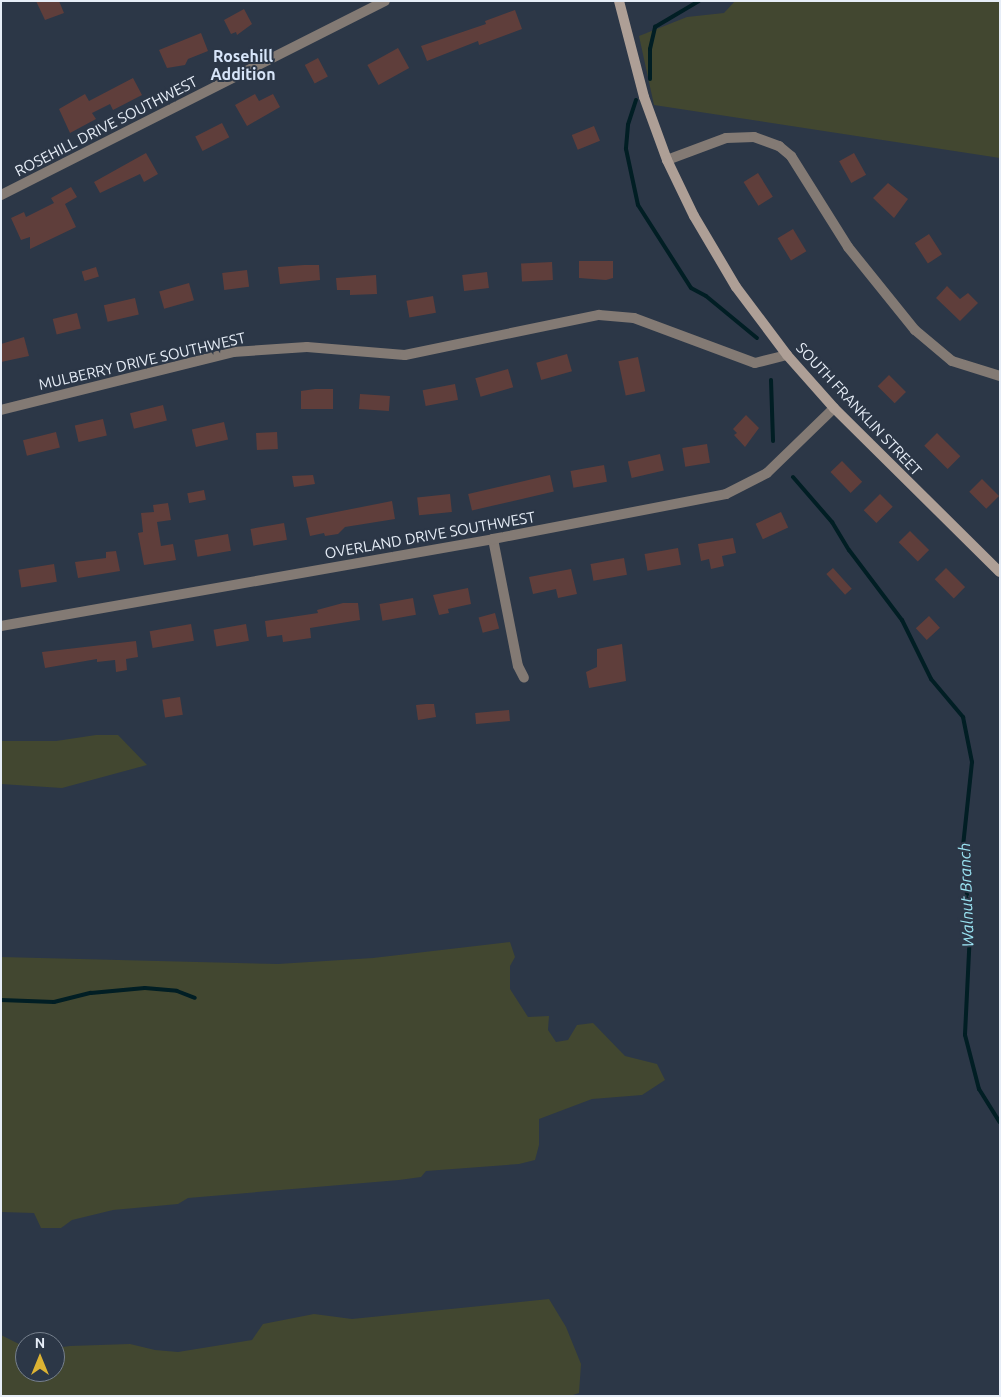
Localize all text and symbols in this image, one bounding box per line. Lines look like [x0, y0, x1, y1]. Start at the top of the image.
district label: Rosehill Addition [210, 46, 276, 84]
street label: ROSEHILL DRIVE SOUTHWEST [12, 72, 200, 180]
street label: MULBERRY DRIVE SOUTHWEST [37, 328, 247, 394]
street label: SOUTH FRANKLIN STREET [793, 339, 925, 479]
street label: OVERLAND DRIVE SOUTHWEST [323, 508, 537, 562]
water label: Walnut Branch [955, 842, 977, 948]
north arrow [15, 1332, 65, 1382]
text: N [35, 1335, 45, 1351]

